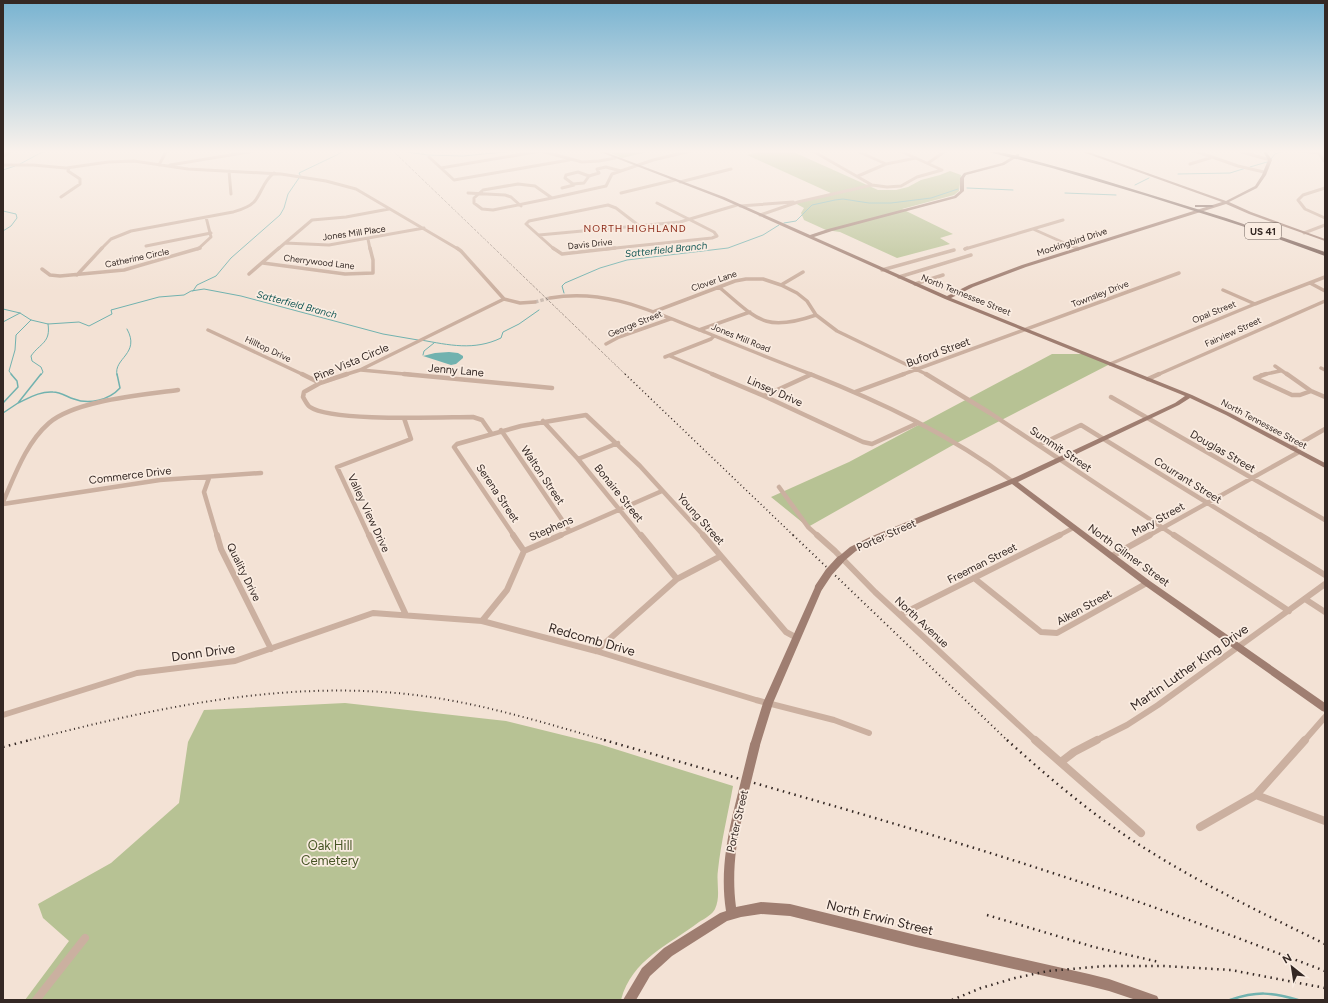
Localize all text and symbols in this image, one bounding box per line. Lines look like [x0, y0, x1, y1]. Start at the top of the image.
district label: NORTH HIGHLAND [583, 222, 687, 235]
street label: Jones Mill Place [322, 223, 386, 242]
road number: US 41 [1245, 223, 1281, 239]
street label: Mockingbird Drive [1035, 225, 1108, 258]
street label: Davis Drive [567, 236, 613, 251]
water label: Satterfield Branch [624, 239, 708, 260]
street label: Catherine Circle [104, 245, 170, 270]
street label: Cherrywood Lane [283, 252, 355, 271]
street label: Clover Lane [690, 268, 738, 293]
street label: North Tennessee Street [920, 271, 1013, 318]
street label: Townsley Drive [1070, 278, 1130, 309]
water label: Satterfield Branch [255, 288, 339, 322]
street label: Opal Street [1190, 298, 1238, 325]
street label: George Street [606, 307, 664, 339]
street label: Fairview Street [1203, 314, 1263, 349]
street label: Jones Mill Road [710, 321, 772, 354]
street label: Hilltop Drive [243, 333, 293, 364]
street label: Buford Street [904, 335, 972, 370]
street label: Pine Vista Circle [312, 341, 391, 384]
street label: Jenny Lane [428, 362, 484, 379]
street label: Linsey Drive [745, 373, 805, 409]
street label: North Tennessee Street [1219, 396, 1310, 451]
street label: Summit Street [1027, 424, 1094, 475]
street label: Douglas Street [1188, 427, 1258, 475]
street label: Walton Street [518, 443, 567, 507]
street label: Courrant Street [1152, 454, 1224, 506]
street label: Serena Street [473, 462, 522, 525]
street label: Bonaire Street [591, 462, 646, 525]
street label: Commerce Drive [88, 464, 172, 487]
street label: Valley View Drive [345, 472, 392, 554]
street label: Young Street [674, 491, 727, 548]
street label: Mary Street [1130, 500, 1187, 539]
street label: Stephens [527, 513, 575, 544]
street label: Porter Street [854, 517, 918, 554]
street label: North Gilmer Street [1085, 521, 1172, 589]
street label: Freeman Street [945, 540, 1019, 587]
street label: Quality Drive [224, 541, 263, 604]
street label: Aiken Street [1054, 587, 1114, 628]
street label: North Avenue [892, 594, 951, 651]
street label: Redcomb Drive [547, 620, 637, 659]
street label: Martin Luther King Drive [1127, 621, 1251, 714]
street label: Donn Drive [170, 641, 236, 664]
street label: Porter Street [724, 789, 751, 854]
park label: Oak Hill Cemetery [301, 838, 359, 868]
street label: North Erwin Street [825, 897, 935, 938]
north arrow [1272, 947, 1312, 987]
text: N [1280, 951, 1294, 967]

